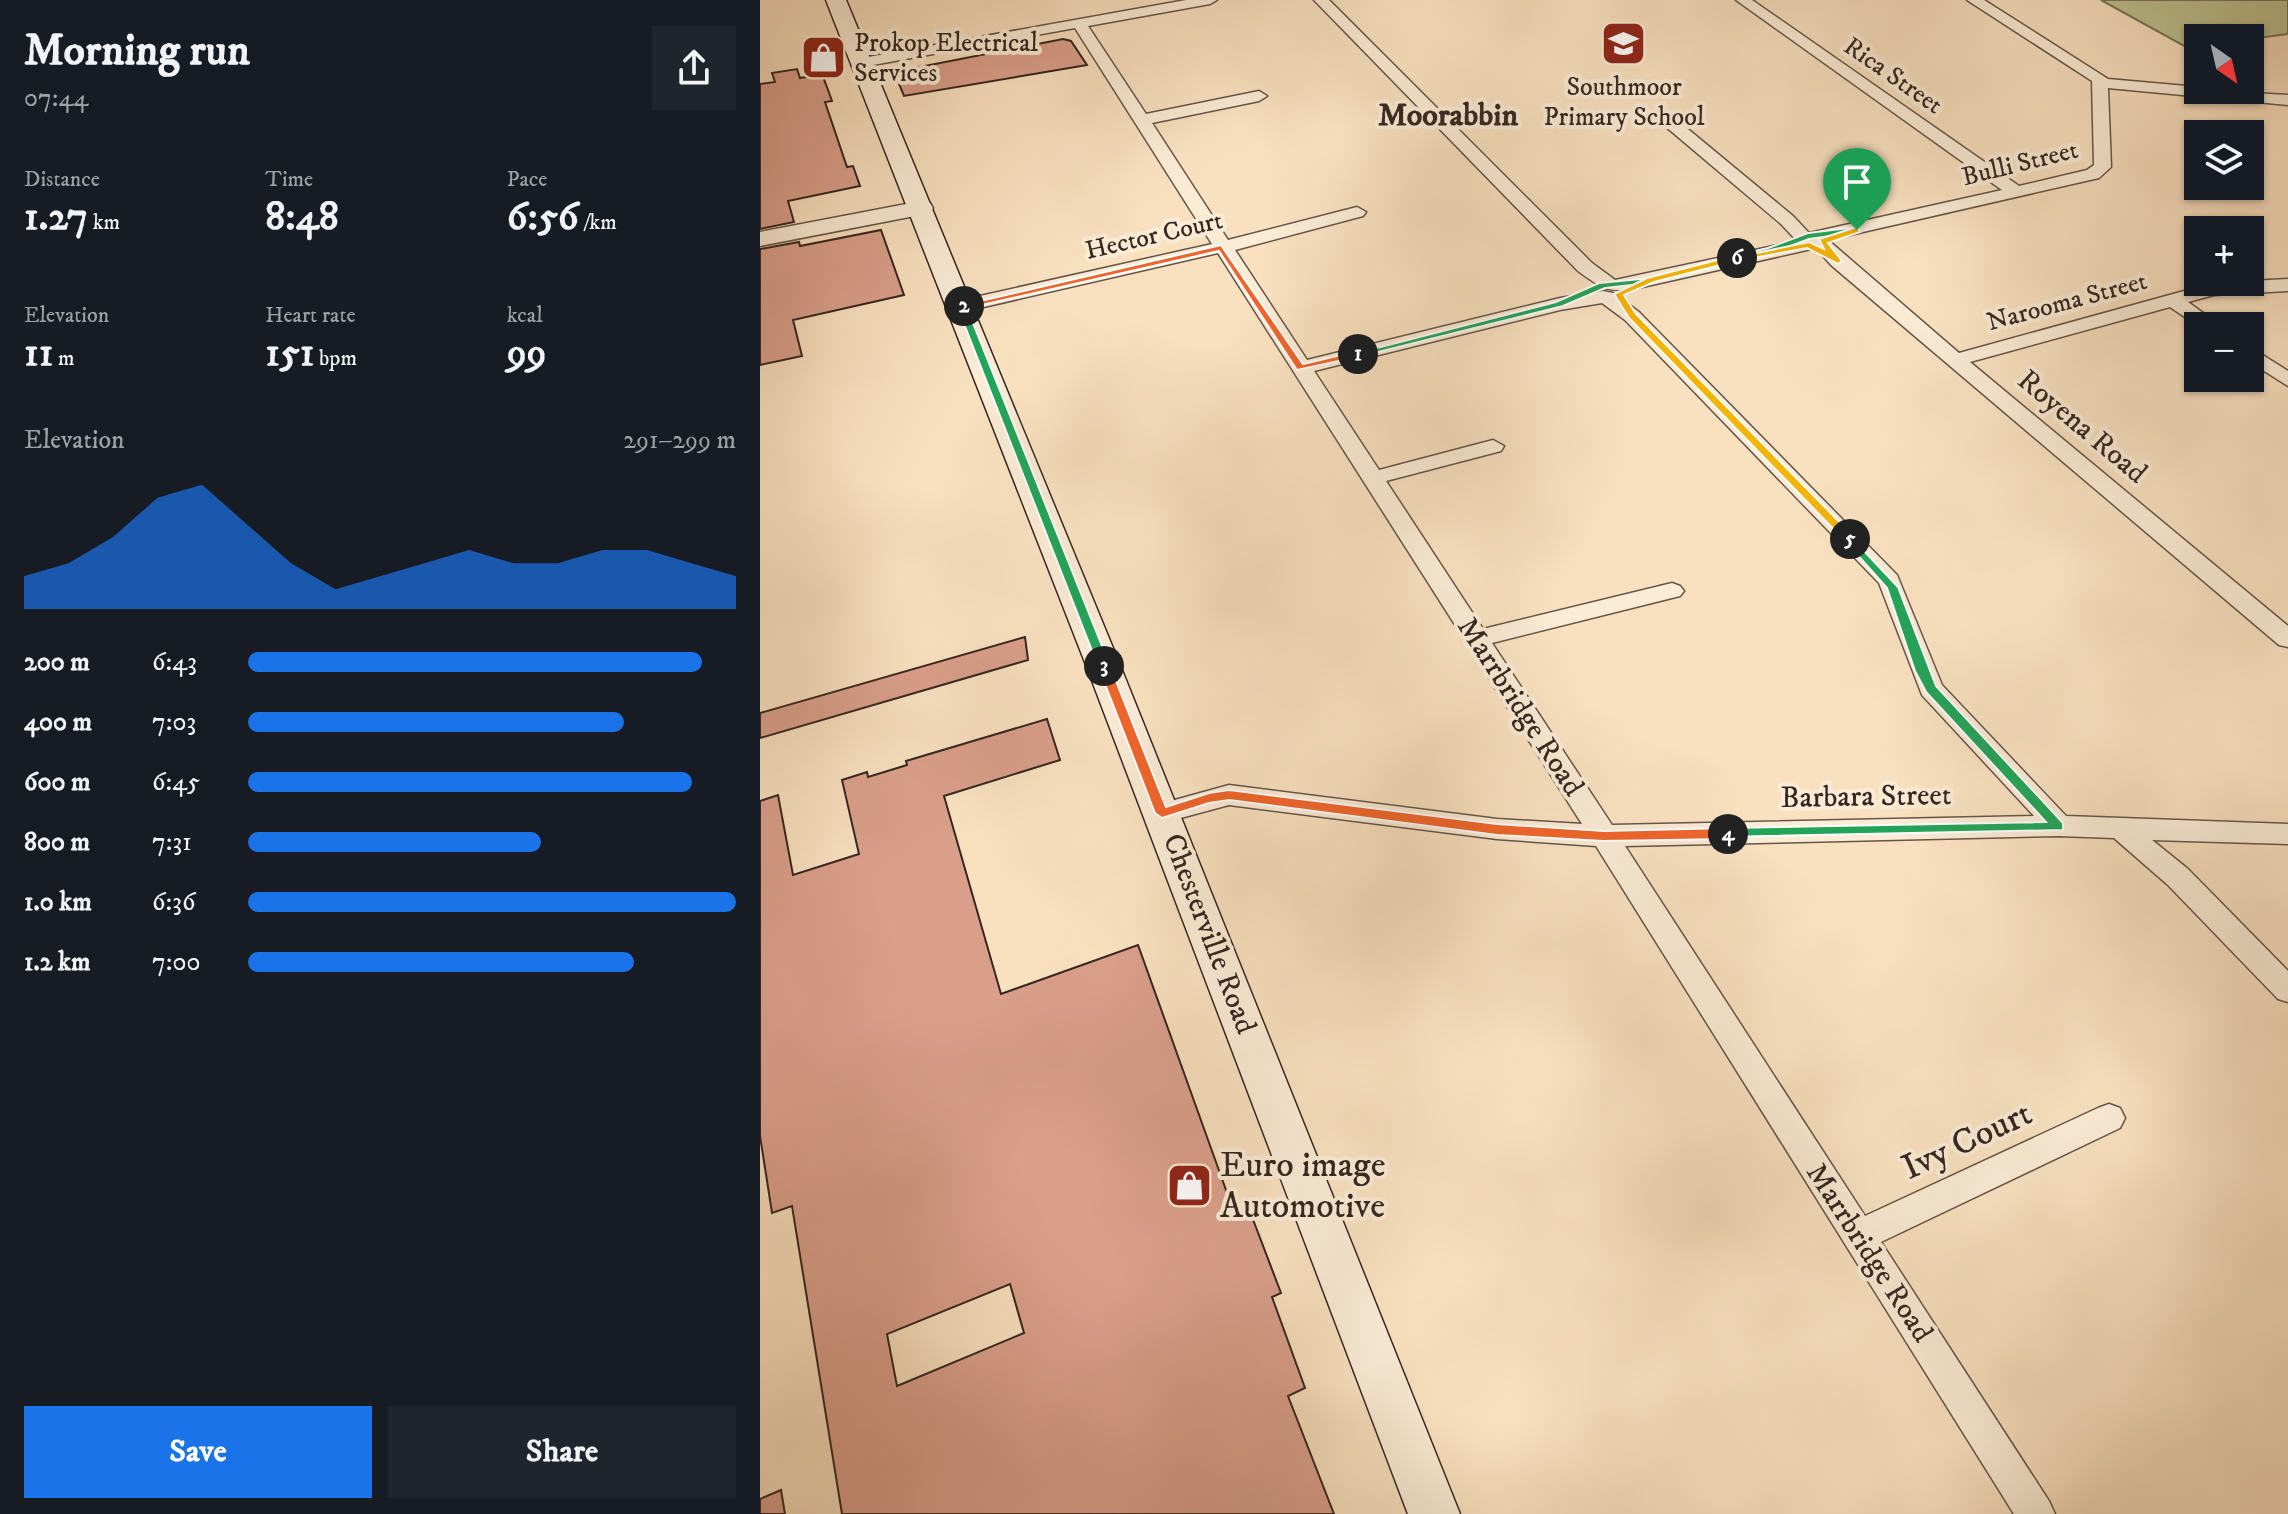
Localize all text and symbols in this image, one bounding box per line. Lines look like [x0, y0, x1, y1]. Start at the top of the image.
school or university icon: Southmoor Primary School [1600, 20, 1648, 68]
text: Morning run [24, 24, 250, 79]
north arrow [2184, 24, 2264, 104]
map controls [2184, 24, 2264, 392]
button: share [652, 26, 736, 110]
place label: Prokop Electrical Services [854, 27, 1038, 90]
street label: Rica Street [1837, 30, 1949, 122]
shop icon: Prokop Electrical Services [799, 34, 847, 82]
place label: Southmoor Primary School [1543, 71, 1705, 134]
text: 07:44 [24, 82, 88, 115]
district label: Moorabbin [1378, 96, 1518, 136]
button: layers [2184, 120, 2264, 200]
street label: Bulli Street [1959, 134, 2081, 194]
pin [1823, 148, 1891, 230]
icon: arrive [1835, 160, 1879, 204]
text: Distance [24, 166, 100, 193]
text: Time [265, 166, 313, 193]
text: Pace [507, 166, 547, 193]
text: 1.27 [24, 193, 88, 243]
text: 8:48 [265, 193, 339, 243]
text: 6:56 [507, 193, 579, 243]
street label: Hector Court [1082, 204, 1226, 268]
text: km [88, 209, 120, 236]
text: /km [579, 209, 617, 236]
button: + [2184, 216, 2264, 296]
pin: 6 [1717, 238, 1757, 278]
text: 6 [1731, 244, 1743, 271]
street label: Narooma Street [1983, 265, 2151, 339]
pin: 2 [944, 286, 984, 326]
text: 2 [959, 292, 969, 319]
text: Elevation [24, 302, 109, 329]
text: Heart rate [265, 302, 356, 329]
text: kcal [507, 302, 543, 329]
button: − [2184, 312, 2264, 392]
text: 11 [24, 329, 53, 379]
text: 151 [265, 329, 314, 379]
text: 99 [507, 329, 547, 379]
pin: 1 [1338, 334, 1378, 374]
text: 1 [1354, 340, 1362, 367]
text: m [53, 345, 75, 372]
text: bpm [314, 345, 357, 372]
street label: Royena Road [2010, 362, 2154, 492]
text: Elevation [24, 424, 125, 457]
text: 291–299 m [623, 424, 736, 457]
pin: 5 [1830, 519, 1870, 559]
text: 5 [1845, 525, 1855, 552]
street label: Marrbridge Road [1448, 611, 1592, 803]
text: 200 m [24, 646, 90, 679]
text: 6:43 [152, 646, 197, 679]
pin: 3 [1084, 646, 1124, 686]
text: 3 [1100, 652, 1108, 679]
text: 400 m [24, 706, 92, 739]
text: 7:03 [152, 706, 196, 739]
text: 600 m [24, 766, 91, 799]
text: 6:45 [152, 766, 200, 799]
street label: Barbara Street [1780, 777, 1952, 817]
pin: 4 [1708, 814, 1748, 854]
text: 4 [1722, 820, 1734, 847]
text: 800 m [24, 826, 90, 859]
text: 7:31 [152, 826, 192, 859]
street label: Chesterville Road [1154, 829, 1264, 1039]
text: 1.0 km [24, 886, 92, 919]
text: 6:36 [152, 886, 196, 919]
text: 1.2 km [24, 946, 90, 979]
text: 7:00 [152, 946, 200, 979]
street label: Ivy Court [1895, 1091, 2039, 1191]
place label: Euro image Automotive [1220, 1143, 1386, 1229]
street label: Marrbridge Road [1797, 1157, 1941, 1349]
shop icon: Euro image Automotive [1165, 1162, 1213, 1210]
button: Save [24, 1406, 372, 1498]
button: Share [388, 1406, 736, 1498]

